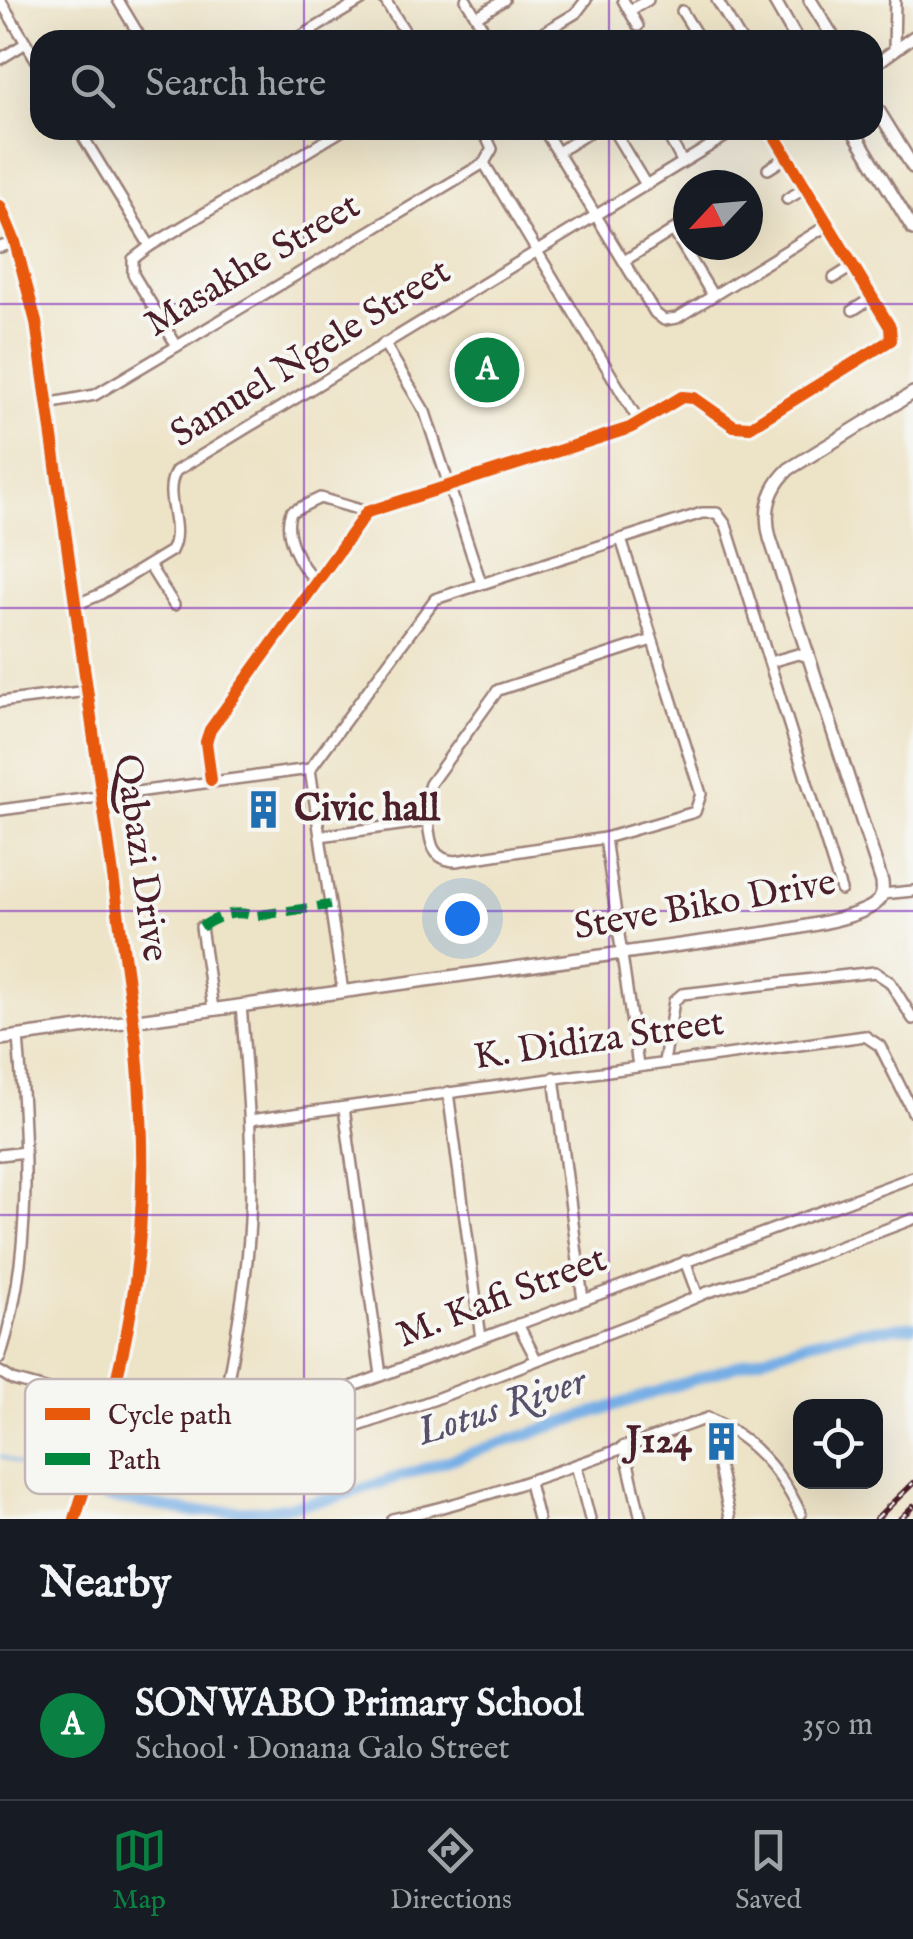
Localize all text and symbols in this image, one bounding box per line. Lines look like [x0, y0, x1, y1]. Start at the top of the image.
search box [30, 30, 883, 140]
icon: search [65, 58, 120, 113]
text: Search here [145, 61, 326, 109]
north arrow [673, 170, 763, 260]
street label: Masakhe Street [137, 183, 369, 349]
street label: Samuel Ngele Street [162, 249, 460, 459]
pin: A [454, 332, 520, 408]
street label: Qabazi Drive [102, 751, 178, 965]
place label: Civic hall [294, 786, 441, 834]
building icon: Civic hall [243, 789, 285, 831]
street label: Steve Biko Drive [570, 859, 840, 953]
your location [437, 893, 488, 944]
street label: K. Didiza Street [471, 1000, 727, 1082]
street label: M. Kafi Street [390, 1236, 614, 1360]
water label: Lotus River [410, 1356, 595, 1460]
legend [25, 1379, 355, 1494]
text: Cycle path [108, 1399, 232, 1434]
map controls [793, 1399, 883, 1489]
button: locate [793, 1399, 883, 1489]
place label: J124 [621, 1418, 692, 1466]
building icon: J124 [701, 1421, 743, 1463]
text: Path [108, 1444, 161, 1479]
text: Nearby [40, 1558, 171, 1611]
text: SONWABO Primary School [135, 1681, 583, 1729]
text: A [62, 1705, 83, 1746]
text: 350 m [802, 1705, 873, 1746]
text: School · Donana Galo Street [135, 1729, 509, 1770]
tab: Map [112, 1823, 167, 1918]
tab: Directions [390, 1823, 512, 1918]
tab: Saved [735, 1823, 801, 1918]

